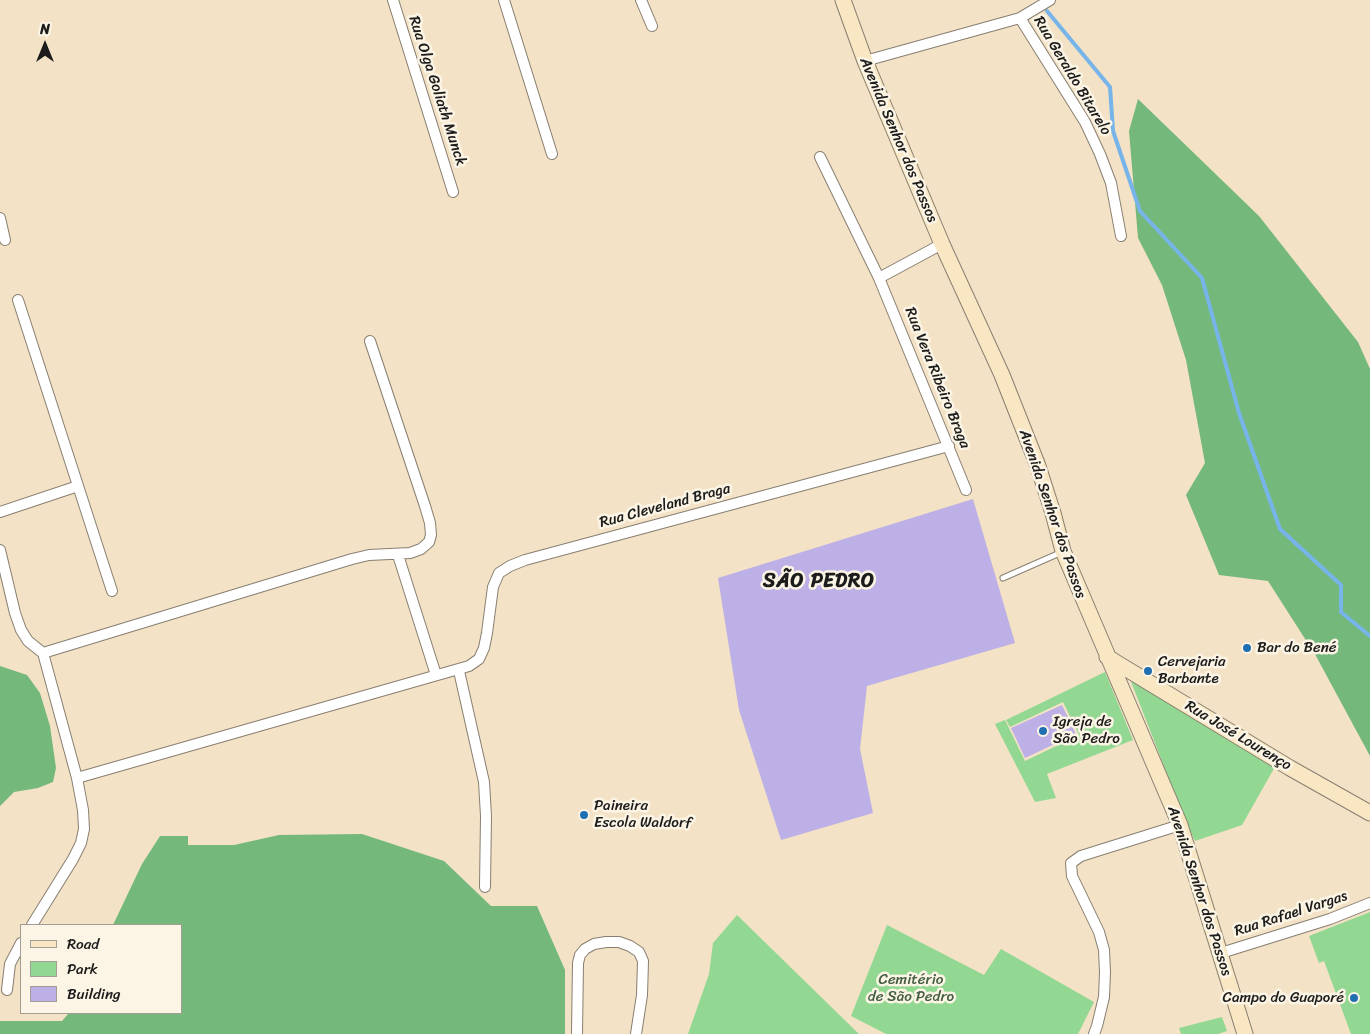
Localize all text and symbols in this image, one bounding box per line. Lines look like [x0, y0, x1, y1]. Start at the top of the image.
street label: Rua Geraldo Bitarelo [1029, 13, 1115, 139]
street label: Rua Olga Goliath Munck [404, 14, 470, 168]
text: N [40, 17, 50, 42]
north arrow [20, 20, 70, 70]
street label: Avenida Senhor dos Passos [855, 55, 941, 225]
street label: Rua Vera Ribeiro Braga [900, 305, 974, 451]
street label: Avenida Senhor dos Passos [1015, 427, 1089, 601]
street label: Rua Cleveland Braga [598, 480, 732, 532]
district label: SÃO PEDRO [762, 570, 876, 594]
place label: Bar do Bené [1257, 639, 1336, 657]
marker: Bar do Bené [1241, 642, 1253, 654]
place label: Cervejaria Barbante [1158, 653, 1226, 688]
marker: Cervejaria Barbante [1142, 665, 1154, 677]
street label: Rua José Lourenço [1182, 697, 1294, 775]
place label: Igreja de São Pedro [1053, 713, 1120, 748]
marker: Igreja de São Pedro [1037, 725, 1049, 737]
place label: Paineira Escola Waldorf [594, 797, 692, 832]
street label: Avenida Senhor dos Passos [1163, 804, 1235, 978]
marker: Paineira Escola Waldorf [578, 809, 590, 821]
street label: Rua Rafael Vargas [1232, 887, 1350, 941]
legend [20, 924, 182, 1014]
text: Road [67, 931, 99, 957]
text: Park [67, 956, 98, 982]
park label: Cemitério de São Pedro [868, 971, 954, 1006]
text: Building [67, 981, 121, 1007]
place label: Campo do Guaporé [1223, 989, 1344, 1007]
marker: Campo do Guaporé [1348, 992, 1360, 1004]

